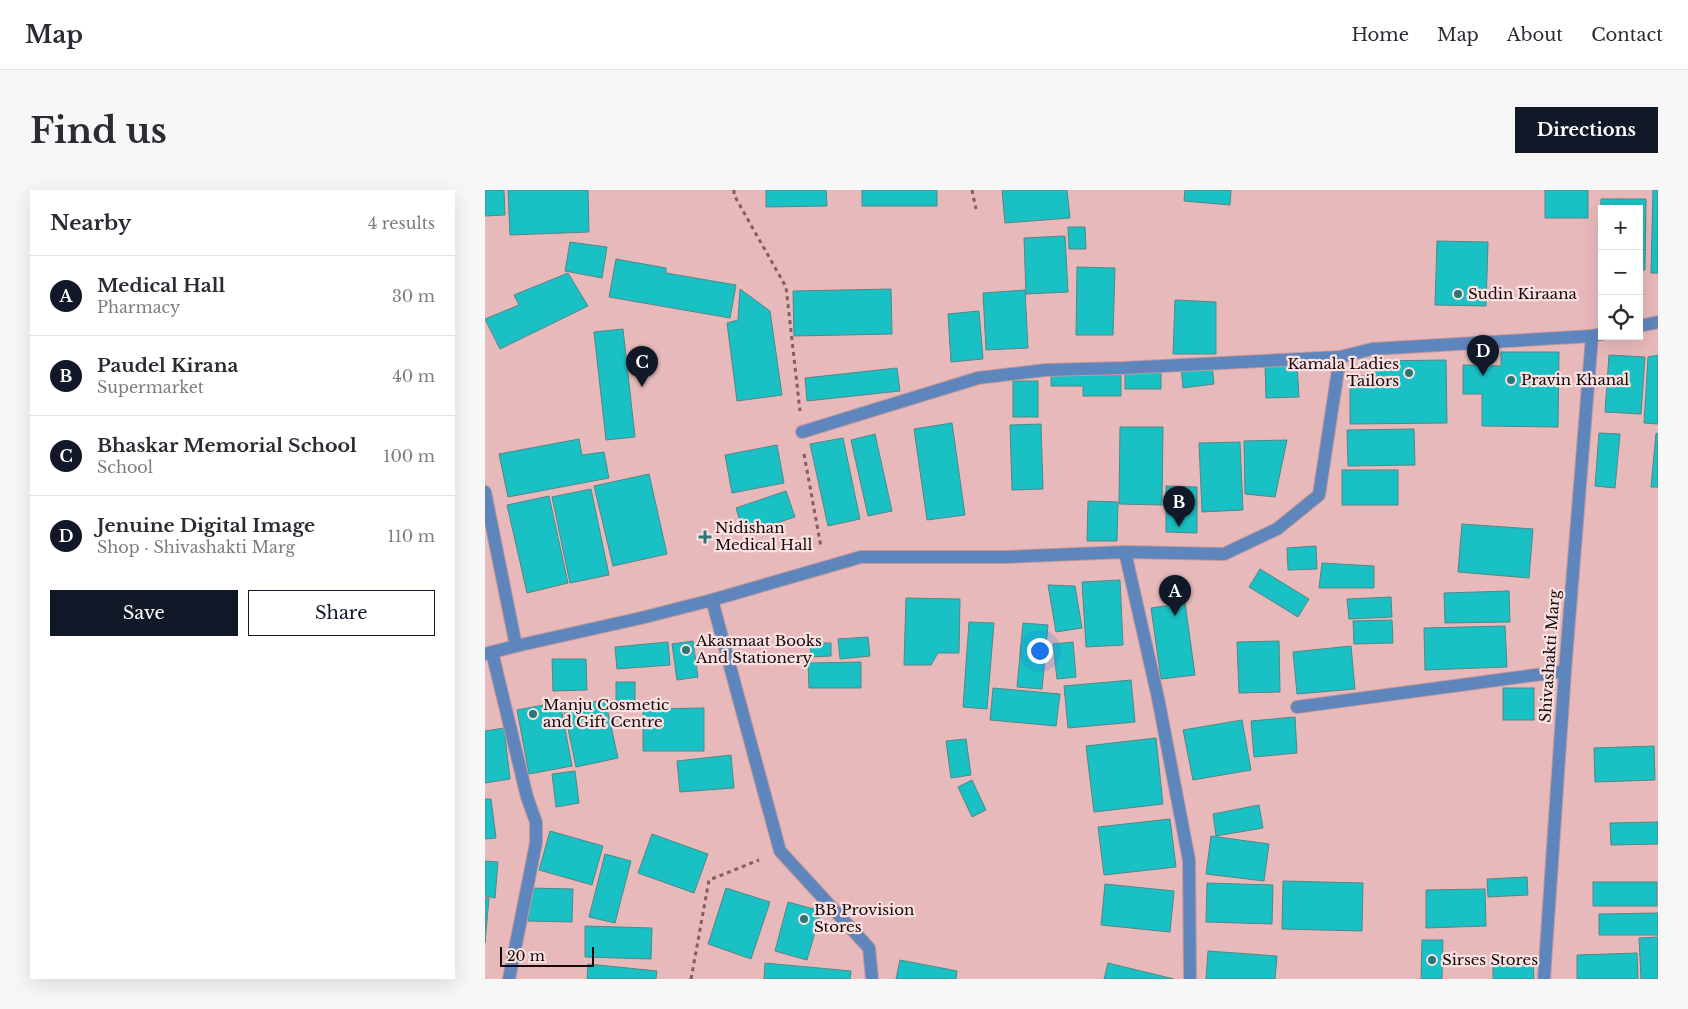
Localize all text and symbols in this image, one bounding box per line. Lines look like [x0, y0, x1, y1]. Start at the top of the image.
text: Map [25, 20, 83, 49]
text: Home [1351, 24, 1409, 46]
text: Map [1437, 24, 1479, 46]
text: About [1507, 24, 1563, 46]
text: Contact [1591, 24, 1663, 46]
button: Directions [1515, 107, 1658, 153]
text: Find us [30, 109, 167, 152]
map controls [1598, 205, 1643, 340]
button: + [1598, 205, 1643, 250]
text: Nearby [50, 210, 131, 236]
text: 4 results [368, 213, 435, 233]
button: − [1598, 250, 1643, 295]
text: Medical Hall [97, 274, 225, 297]
place label: Sudin Kiraana [1468, 284, 1578, 303]
text: A [60, 286, 72, 306]
text: 30 m [392, 286, 435, 306]
marker: Sudin Kiraana [1452, 288, 1464, 300]
button: locate [1598, 295, 1643, 340]
text: Pharmacy [97, 297, 180, 317]
pin: D [1467, 335, 1499, 376]
pin: C [626, 346, 658, 387]
text: Paudel Kirana [97, 354, 238, 377]
place label: Kamala Ladies Tailors [1287, 354, 1399, 390]
text: B [60, 366, 72, 386]
text: 40 m [392, 366, 435, 386]
marker: Kamala Ladies Tailors [1403, 367, 1415, 379]
place label: Pravin Khanal [1521, 370, 1629, 389]
marker: Pravin Khanal [1505, 374, 1517, 386]
text: Supermarket [97, 377, 204, 397]
text: Bhaskar Memorial School [97, 434, 357, 457]
text: C [59, 446, 73, 466]
text: 100 m [383, 446, 435, 466]
text: School [97, 457, 153, 477]
pin: B [1163, 486, 1195, 527]
text: Jenuine Digital Image [97, 514, 315, 537]
place label: Nidishan Medical Hall [715, 518, 812, 554]
text: D [59, 526, 73, 546]
text: 110 m [388, 526, 435, 546]
marker: Nidishan Medical Hall [699, 531, 711, 543]
text: Shop · Shivashakti Marg [97, 537, 295, 557]
pin: A [1159, 575, 1191, 616]
street label: Shivashakti Marg [1535, 588, 1564, 723]
button: Save [50, 590, 238, 636]
button: Share [248, 590, 435, 636]
place label: Akasmaat Books And Stationery [695, 631, 822, 667]
your location [1027, 638, 1053, 664]
marker: Akasmaat Books And Stationery [680, 644, 692, 656]
place label: Manju Cosmetic and Gift Centre [543, 695, 669, 731]
marker: Manju Cosmetic and Gift Centre [527, 708, 539, 720]
place label: BB Provision Stores [814, 900, 914, 936]
marker: BB Provision Stores [798, 913, 810, 925]
scale bar [500, 944, 594, 967]
text: 20 m [507, 947, 545, 965]
place label: Sirses Stores [1442, 950, 1538, 969]
marker: Sirses Stores [1426, 954, 1438, 966]

